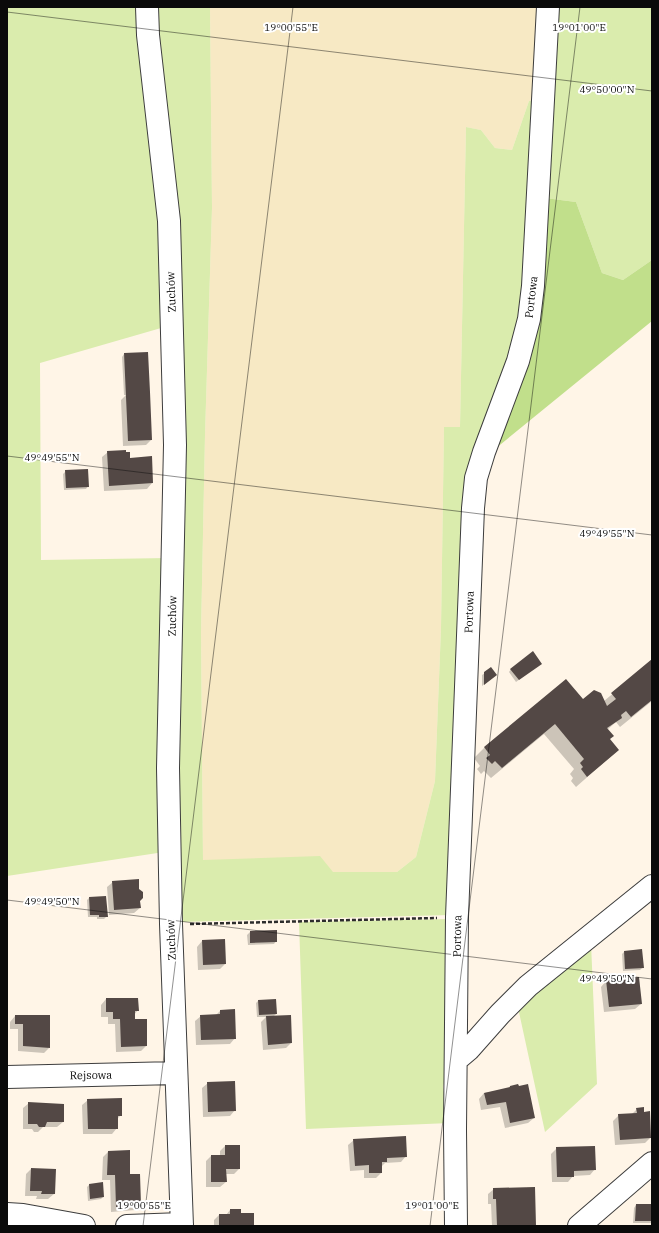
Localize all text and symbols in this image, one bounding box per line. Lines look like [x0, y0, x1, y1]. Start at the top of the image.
text: 19°00'55"E [264, 21, 318, 34]
text: 19°01'00"E [552, 21, 606, 34]
text: 49°50'00"N [580, 83, 635, 96]
street label: Zuchów [163, 271, 179, 313]
street label: Portowa [521, 275, 541, 319]
text: 49°49'55"N [25, 451, 80, 464]
text: 49°49'55"N [580, 527, 635, 540]
street label: Portowa [461, 591, 477, 633]
street label: Zuchów [165, 595, 179, 637]
text: 49°49'50"N [25, 895, 80, 908]
street label: Portowa [450, 915, 464, 957]
street label: Zuchów [163, 919, 179, 961]
text: 49°49'50"N [580, 972, 635, 985]
street label: Rejsowa [70, 1068, 112, 1082]
text: 19°00'55"E [117, 1199, 171, 1212]
text: 19°01'00"E [405, 1199, 459, 1212]

